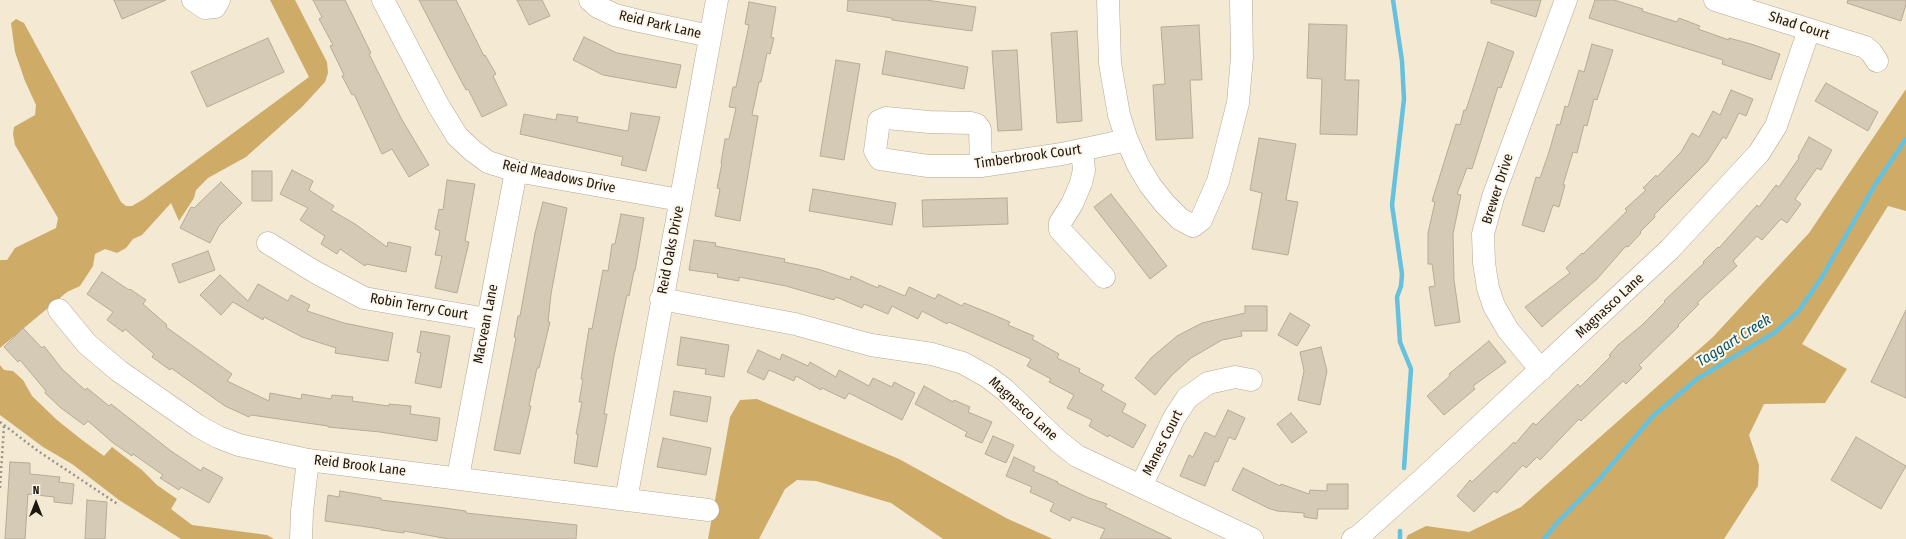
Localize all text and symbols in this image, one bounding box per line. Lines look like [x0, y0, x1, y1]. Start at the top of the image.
street label: Reid Park Lane [617, 7, 703, 43]
street label: Shad Court [1766, 8, 1832, 44]
street label: Timberbrook Court [974, 141, 1082, 173]
street label: Brewer Drive [1479, 152, 1517, 226]
street label: Reid Meadows Drive [501, 157, 617, 197]
street label: Reid Oaks Drive [654, 204, 688, 296]
street label: Magnasco Lane [1572, 270, 1648, 342]
street label: Macvean Lane [470, 283, 502, 365]
street label: Robin Terry Court [369, 290, 469, 324]
water label: Taggart Creek [1693, 311, 1775, 371]
street label: Magnasco Lane [985, 374, 1061, 444]
street label: Manes Court [1139, 407, 1187, 479]
street label: Reid Brook Lane [313, 452, 407, 480]
north arrow [16, 483, 56, 523]
text: N [33, 484, 39, 497]

